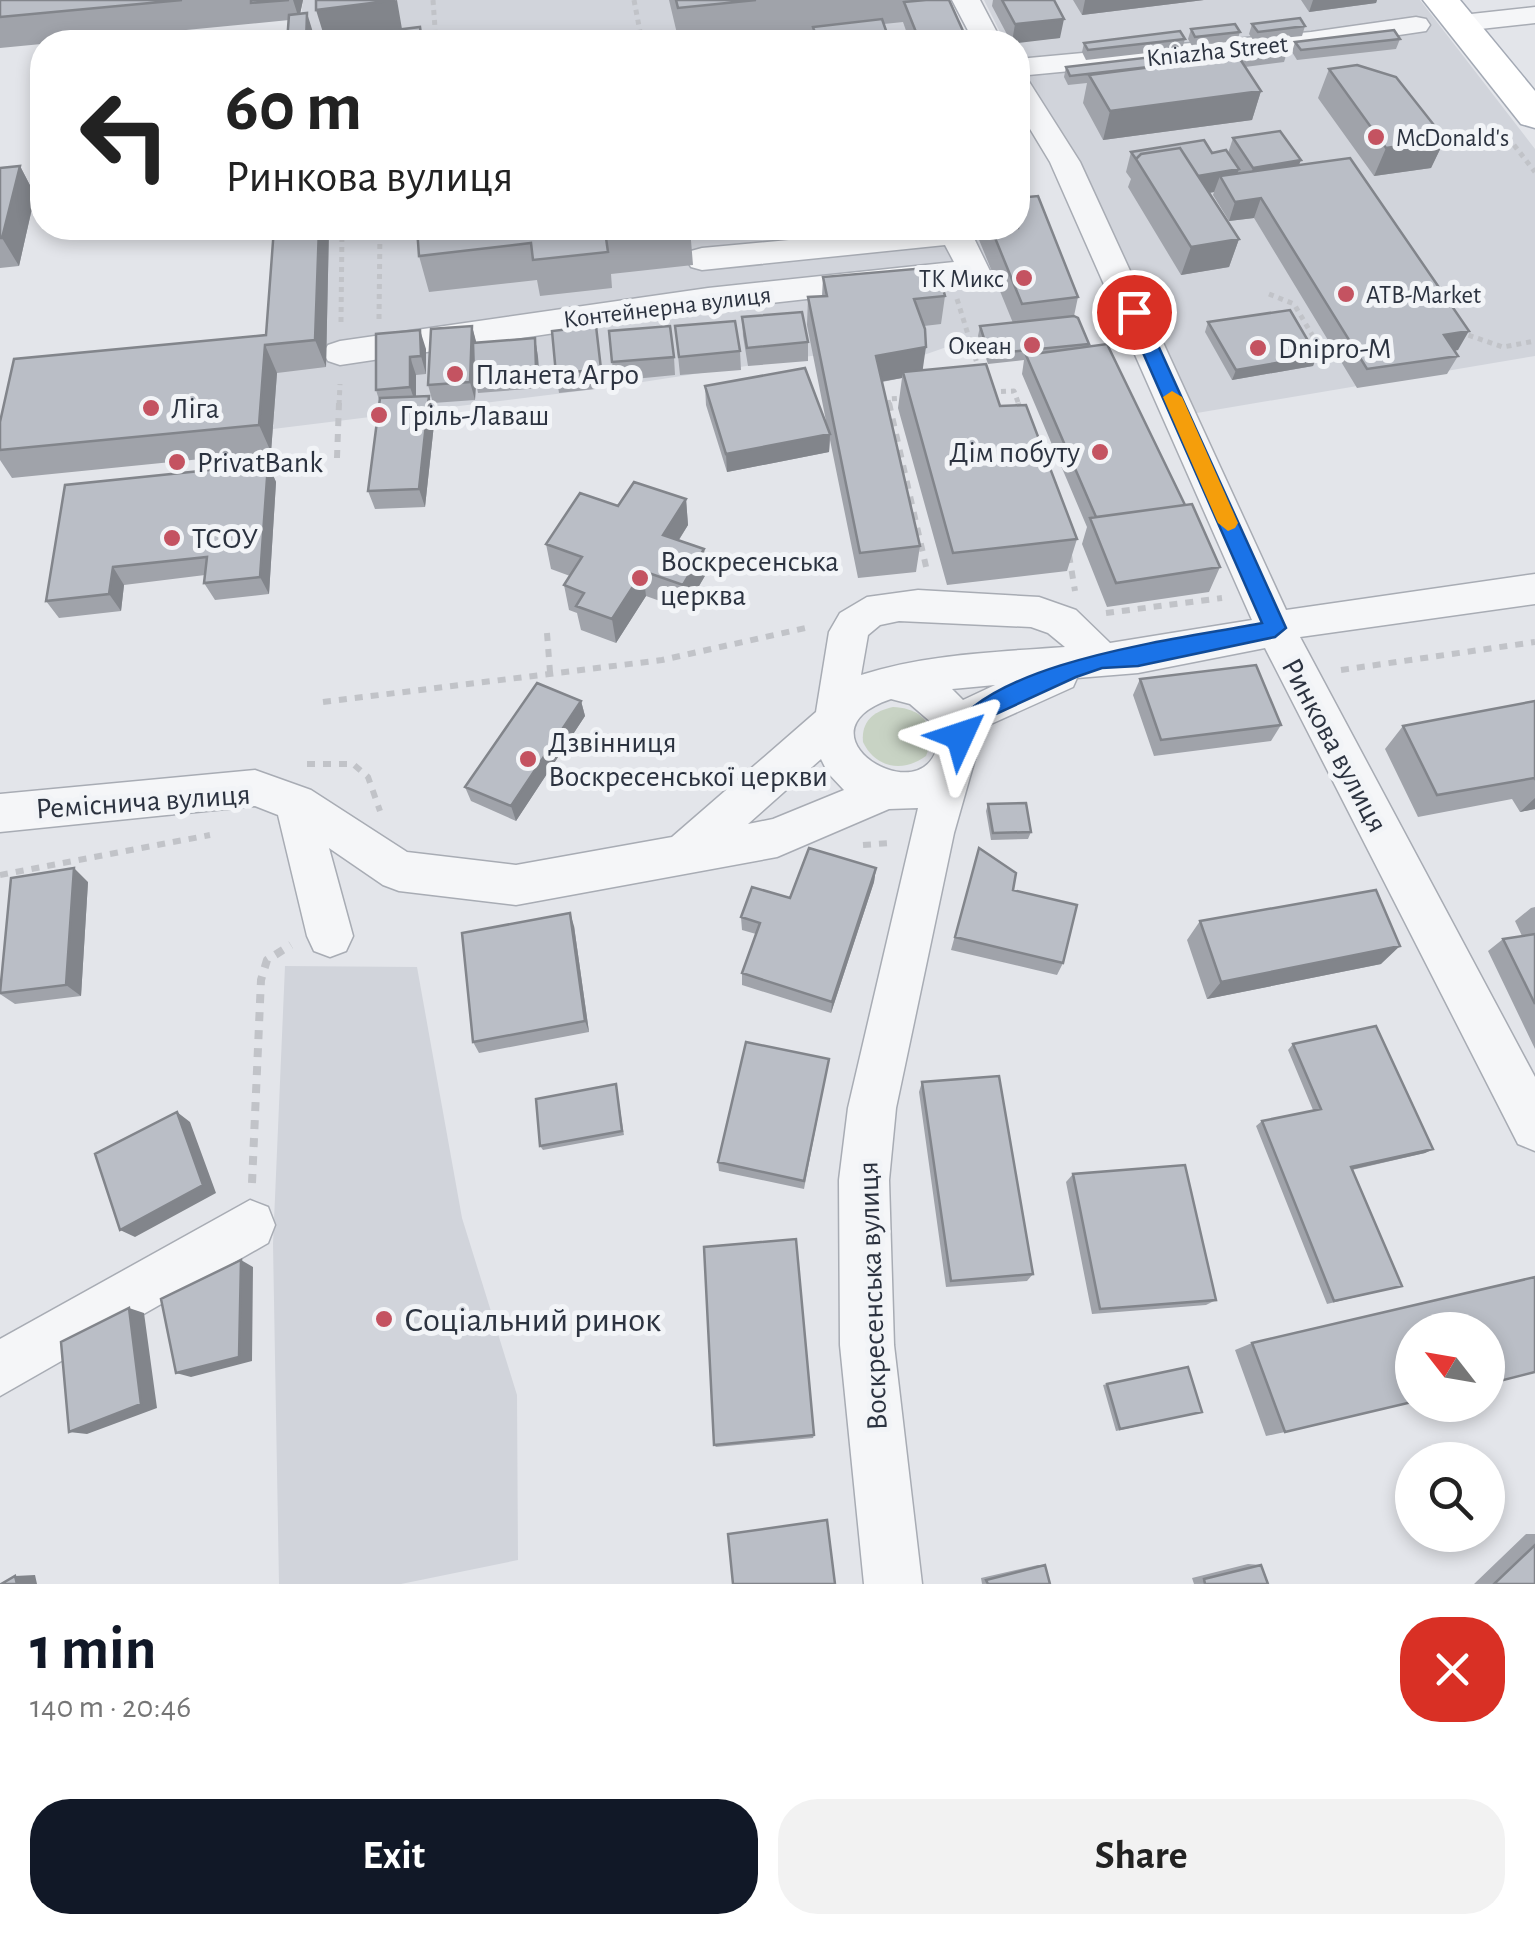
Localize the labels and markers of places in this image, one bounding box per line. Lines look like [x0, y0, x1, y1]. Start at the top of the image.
marker: McDonald's [1365, 126, 1387, 148]
place label: McDonald's [1396, 126, 1509, 151]
place label: ТК Микс [919, 267, 1004, 292]
marker: ТК Микс [1013, 267, 1035, 289]
pin [1092, 270, 1177, 355]
marker: ATB-Market [1335, 283, 1357, 305]
place label: ATB-Market [1366, 283, 1481, 308]
place label: Океан [948, 334, 1012, 359]
marker: Океан [1021, 334, 1043, 356]
place label: Dnipro-M [1278, 334, 1391, 364]
marker: Dnipro-M [1247, 337, 1269, 359]
place label: Планета Агро [475, 360, 639, 390]
marker: Планета Агро [444, 363, 466, 385]
place label: Ліга [171, 394, 220, 424]
marker: Ліга [140, 397, 162, 419]
place label: Гріль-Лаваш [399, 401, 550, 431]
marker: Гріль-Лаваш [368, 404, 390, 426]
place label: Дім побуту [949, 438, 1080, 468]
marker: Дім побуту [1089, 441, 1111, 463]
place label: PrivatBank [197, 448, 323, 478]
marker: PrivatBank [166, 451, 188, 473]
place label: ТСОУ [192, 524, 258, 554]
marker: ТСОУ [161, 527, 183, 549]
place label: Воскресенська церква [660, 547, 839, 611]
marker: Воскресенська церква [629, 567, 651, 589]
place label: Дзвінниця Воскресенської церкви [548, 728, 828, 792]
marker: Дзвінниця Воскресенської церкви [517, 748, 539, 770]
place label: Соціальний ринок [404, 1303, 661, 1338]
marker: Соціальний ринок [373, 1308, 395, 1330]

